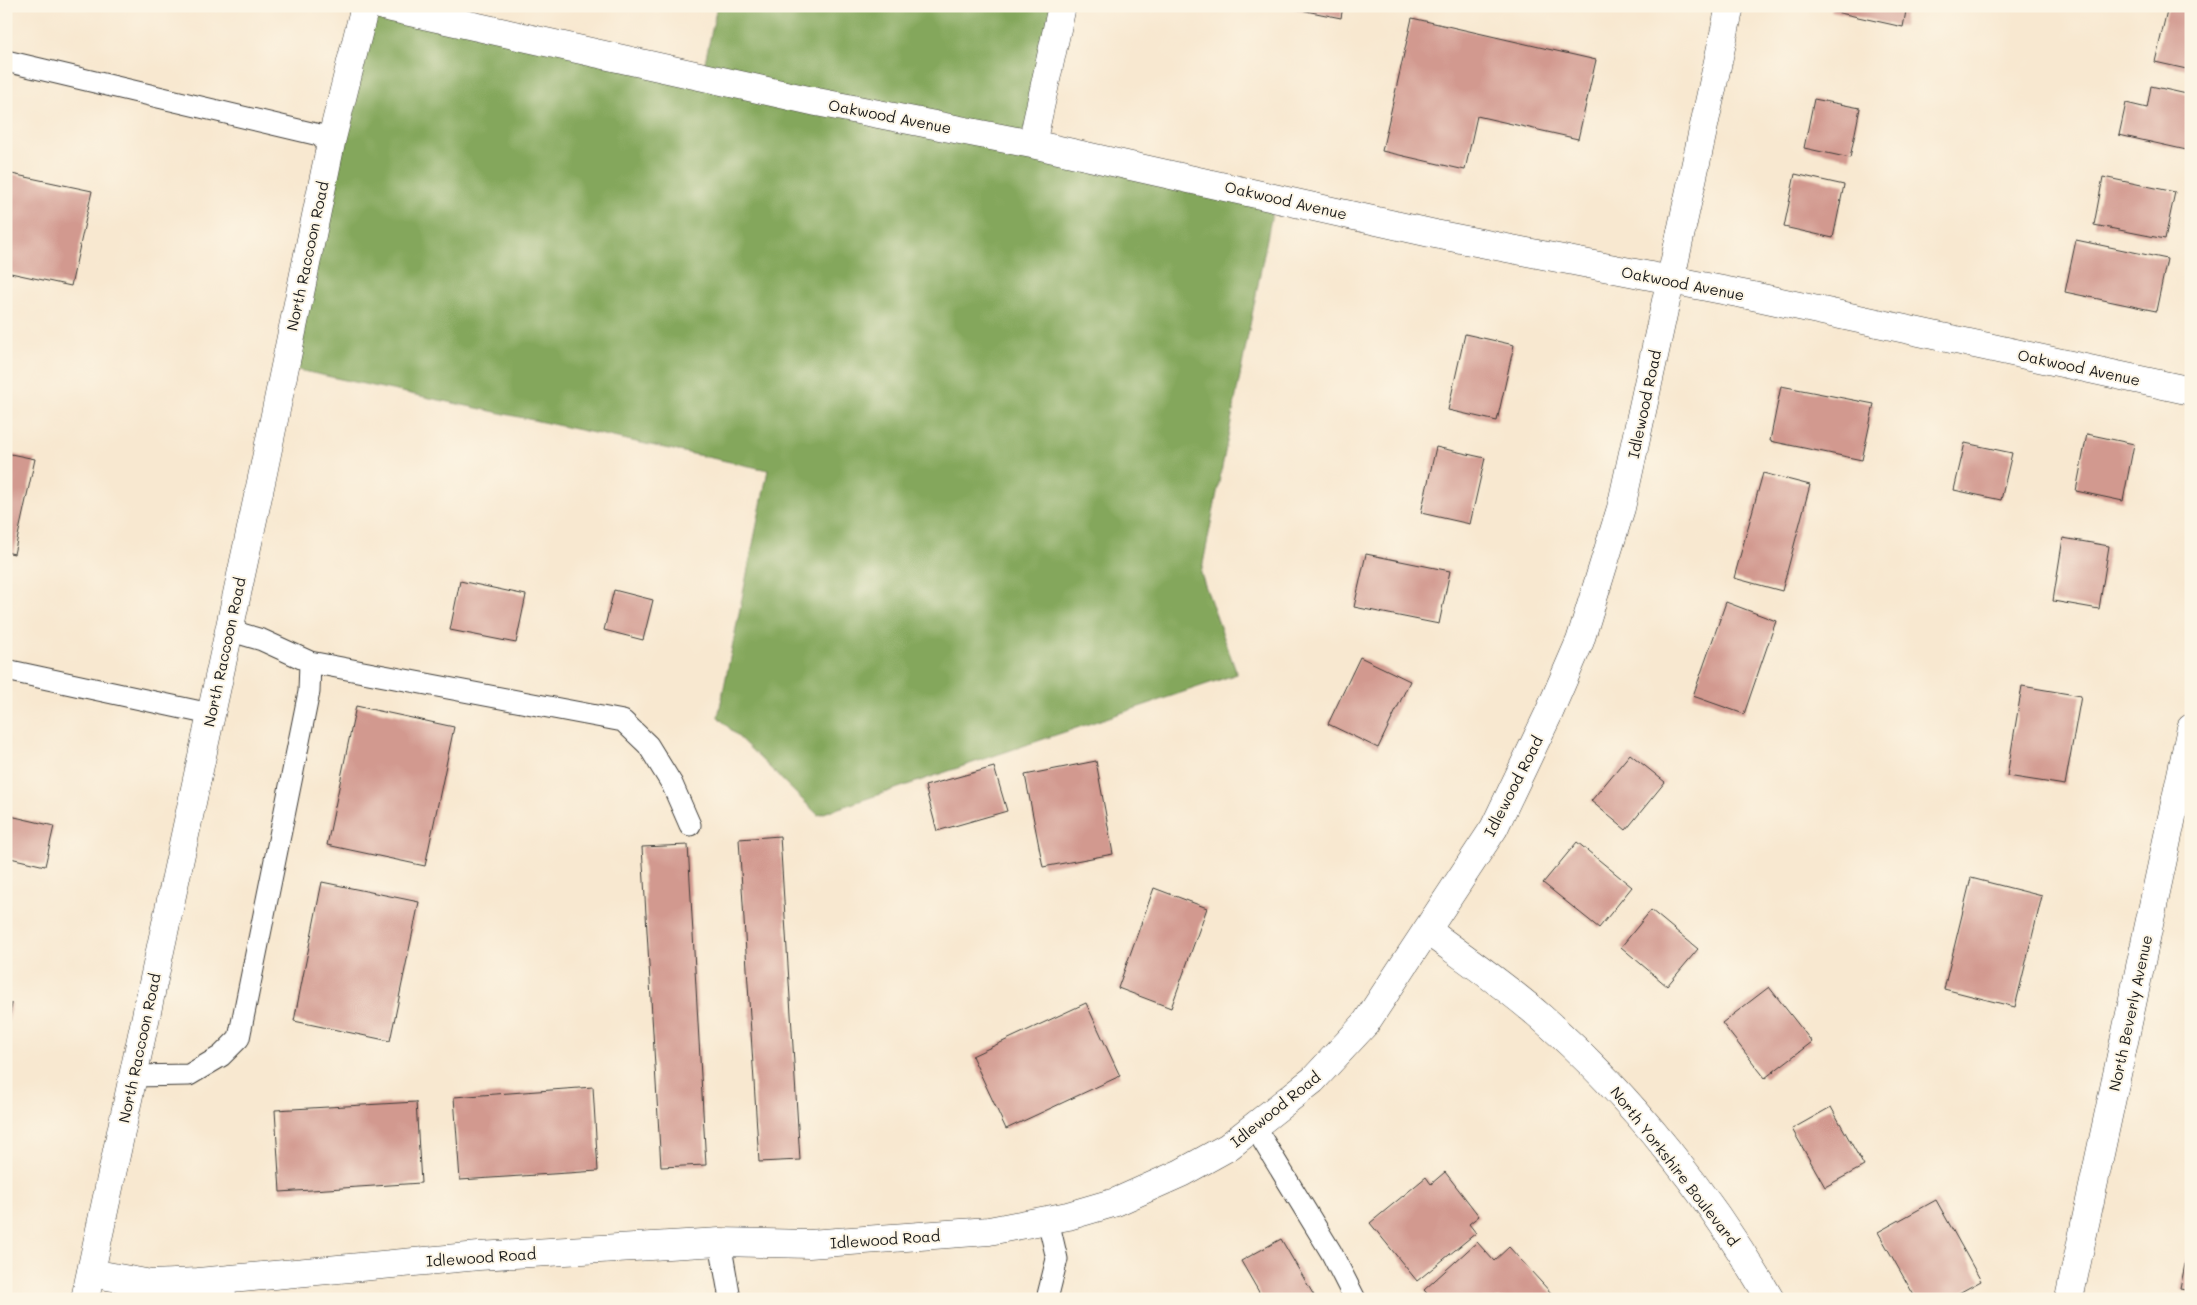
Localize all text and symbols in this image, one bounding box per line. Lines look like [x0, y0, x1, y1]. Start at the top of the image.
street label: Oakwood Avenue [827, 94, 953, 138]
street label: Oakwood Avenue [1223, 176, 1349, 224]
street label: North Raccoon Road [281, 179, 333, 333]
street label: Oakwood Avenue [1620, 261, 1746, 305]
street label: Oakwood Avenue [2016, 344, 2142, 390]
street label: Idlewood Road [1623, 348, 1665, 460]
street label: North Raccoon Road [198, 575, 250, 729]
street label: Idlewood Road [1479, 732, 1547, 840]
street label: North Beverly Avenue [2104, 933, 2156, 1093]
street label: North Raccoon Road [113, 971, 165, 1125]
street label: Idlewood Road [1226, 1067, 1324, 1151]
street label: North Yorkshire Boulevard [1606, 1082, 1744, 1250]
street label: Idlewood Road [829, 1225, 941, 1253]
street label: Idlewood Road [425, 1243, 537, 1271]

